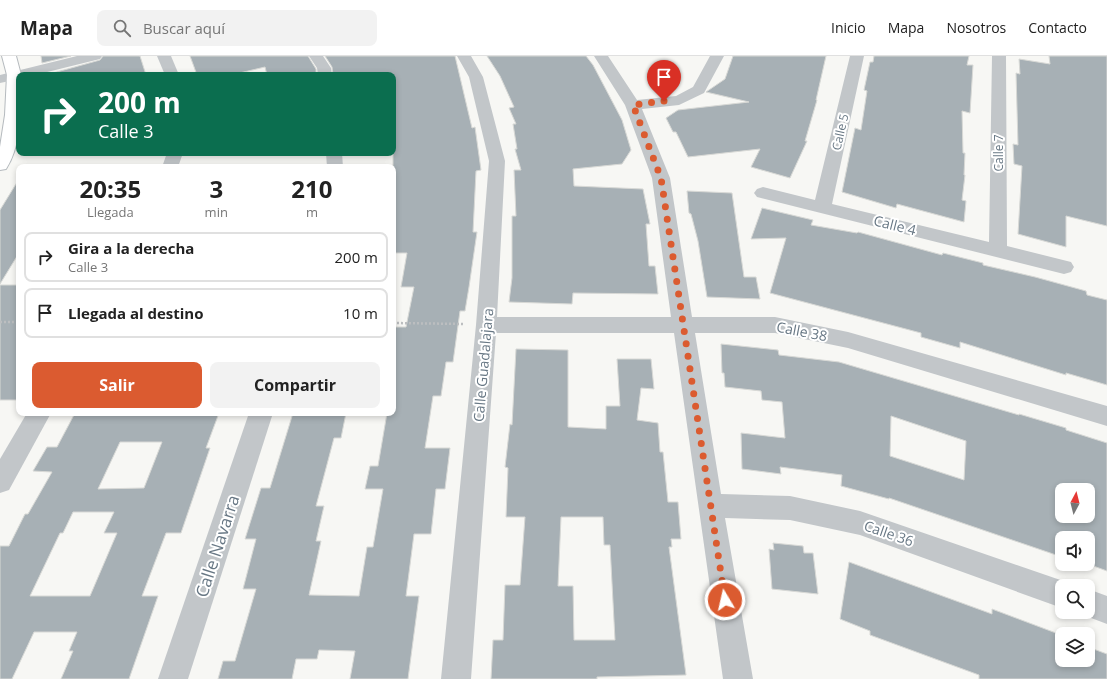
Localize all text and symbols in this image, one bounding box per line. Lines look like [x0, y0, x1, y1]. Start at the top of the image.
search box [97, 10, 377, 46]
text: Mapa [20, 15, 73, 41]
icon: search [111, 17, 133, 39]
text: Buscar aquí [143, 18, 225, 38]
text: Inicio [831, 18, 866, 37]
text: Mapa [888, 18, 924, 37]
text: Nosotros [946, 18, 1006, 37]
text: Contacto [1028, 18, 1087, 37]
pin [647, 60, 681, 101]
icon: arrive [653, 66, 675, 88]
text: 200 m [98, 83, 181, 121]
icon: right [32, 88, 84, 140]
street label: Calle 5 [828, 112, 852, 152]
text: Calle 3 [98, 119, 154, 143]
street label: Calle 7 [990, 134, 1007, 172]
text: 20:35 [79, 172, 141, 205]
text: 3 [209, 172, 223, 205]
text: 210 [291, 172, 333, 205]
text: Llegada [87, 203, 134, 221]
text: min [205, 203, 228, 221]
text: m [306, 203, 318, 221]
street label: Calle 4 [872, 211, 918, 239]
text: Gira a la derecha [68, 238, 194, 258]
icon: right [34, 246, 56, 268]
text: 200 m [334, 247, 378, 267]
text: Calle 3 [68, 258, 108, 276]
icon: arrive [34, 302, 56, 324]
text: Llegada al destino [68, 303, 203, 323]
text: 10 m [343, 303, 378, 323]
street label: Calle Guadalajara [469, 307, 497, 423]
street label: Calle 38 [775, 317, 829, 345]
button: Salir [32, 362, 202, 408]
button: Compartir [210, 362, 380, 408]
north arrow [1055, 483, 1095, 523]
map controls [1055, 483, 1095, 667]
street label: Calle Navarra [190, 492, 244, 600]
street label: Calle 36 [862, 516, 916, 550]
button: sound [1055, 531, 1095, 571]
position arrow [704, 579, 746, 621]
button: search [1055, 579, 1095, 619]
button: layers [1055, 627, 1095, 667]

